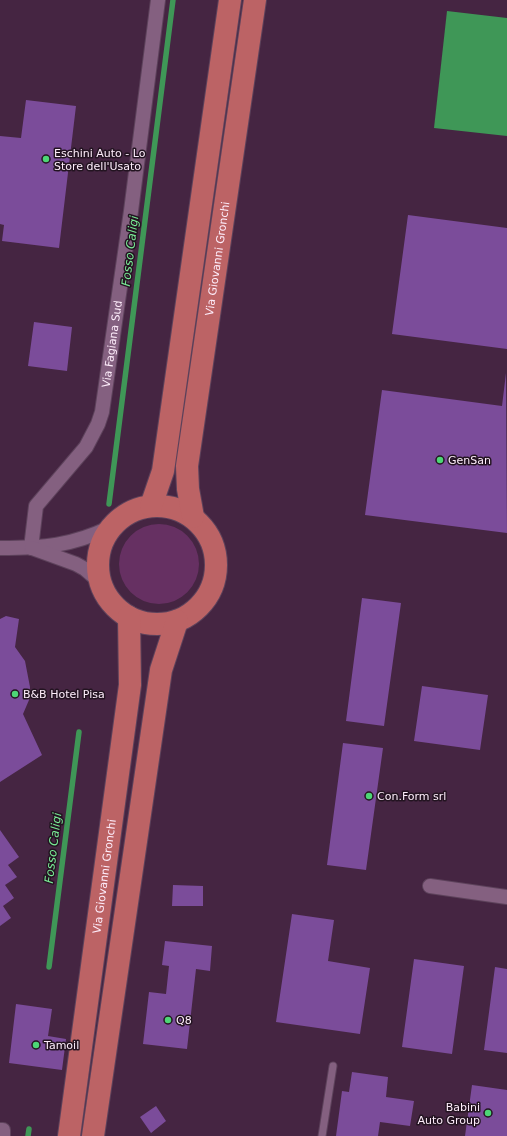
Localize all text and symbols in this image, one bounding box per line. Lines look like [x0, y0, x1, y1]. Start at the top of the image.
place label: Eschini Auto - Lo Store dell'Usato [54, 147, 146, 173]
marker: Eschini Auto - Lo Store dell'Usato [41, 154, 51, 164]
street label: Via Giovanni Gronchi [202, 201, 232, 317]
water label: Fosso Caligi [119, 214, 141, 287]
street label: Via Fagiana Sud [99, 300, 125, 388]
place label: GenSan [448, 454, 491, 467]
marker: GenSan [435, 455, 445, 465]
place label: B&B Hotel Pisa [23, 688, 105, 701]
marker: B&B Hotel Pisa [10, 689, 20, 699]
place label: Con.Form srl [377, 790, 446, 803]
marker: Con.Form srl [364, 791, 374, 801]
water label: Fosso Caligi [42, 811, 64, 884]
street label: Via Giovanni Gronchi [90, 818, 118, 934]
place label: Q8 [176, 1014, 192, 1027]
marker: Q8 [163, 1015, 173, 1025]
place label: Tamoil [43, 1039, 79, 1052]
marker: Tamoil [31, 1040, 41, 1050]
place label: Babini Auto Group [417, 1101, 480, 1127]
marker: Babini Auto Group [483, 1108, 493, 1118]

